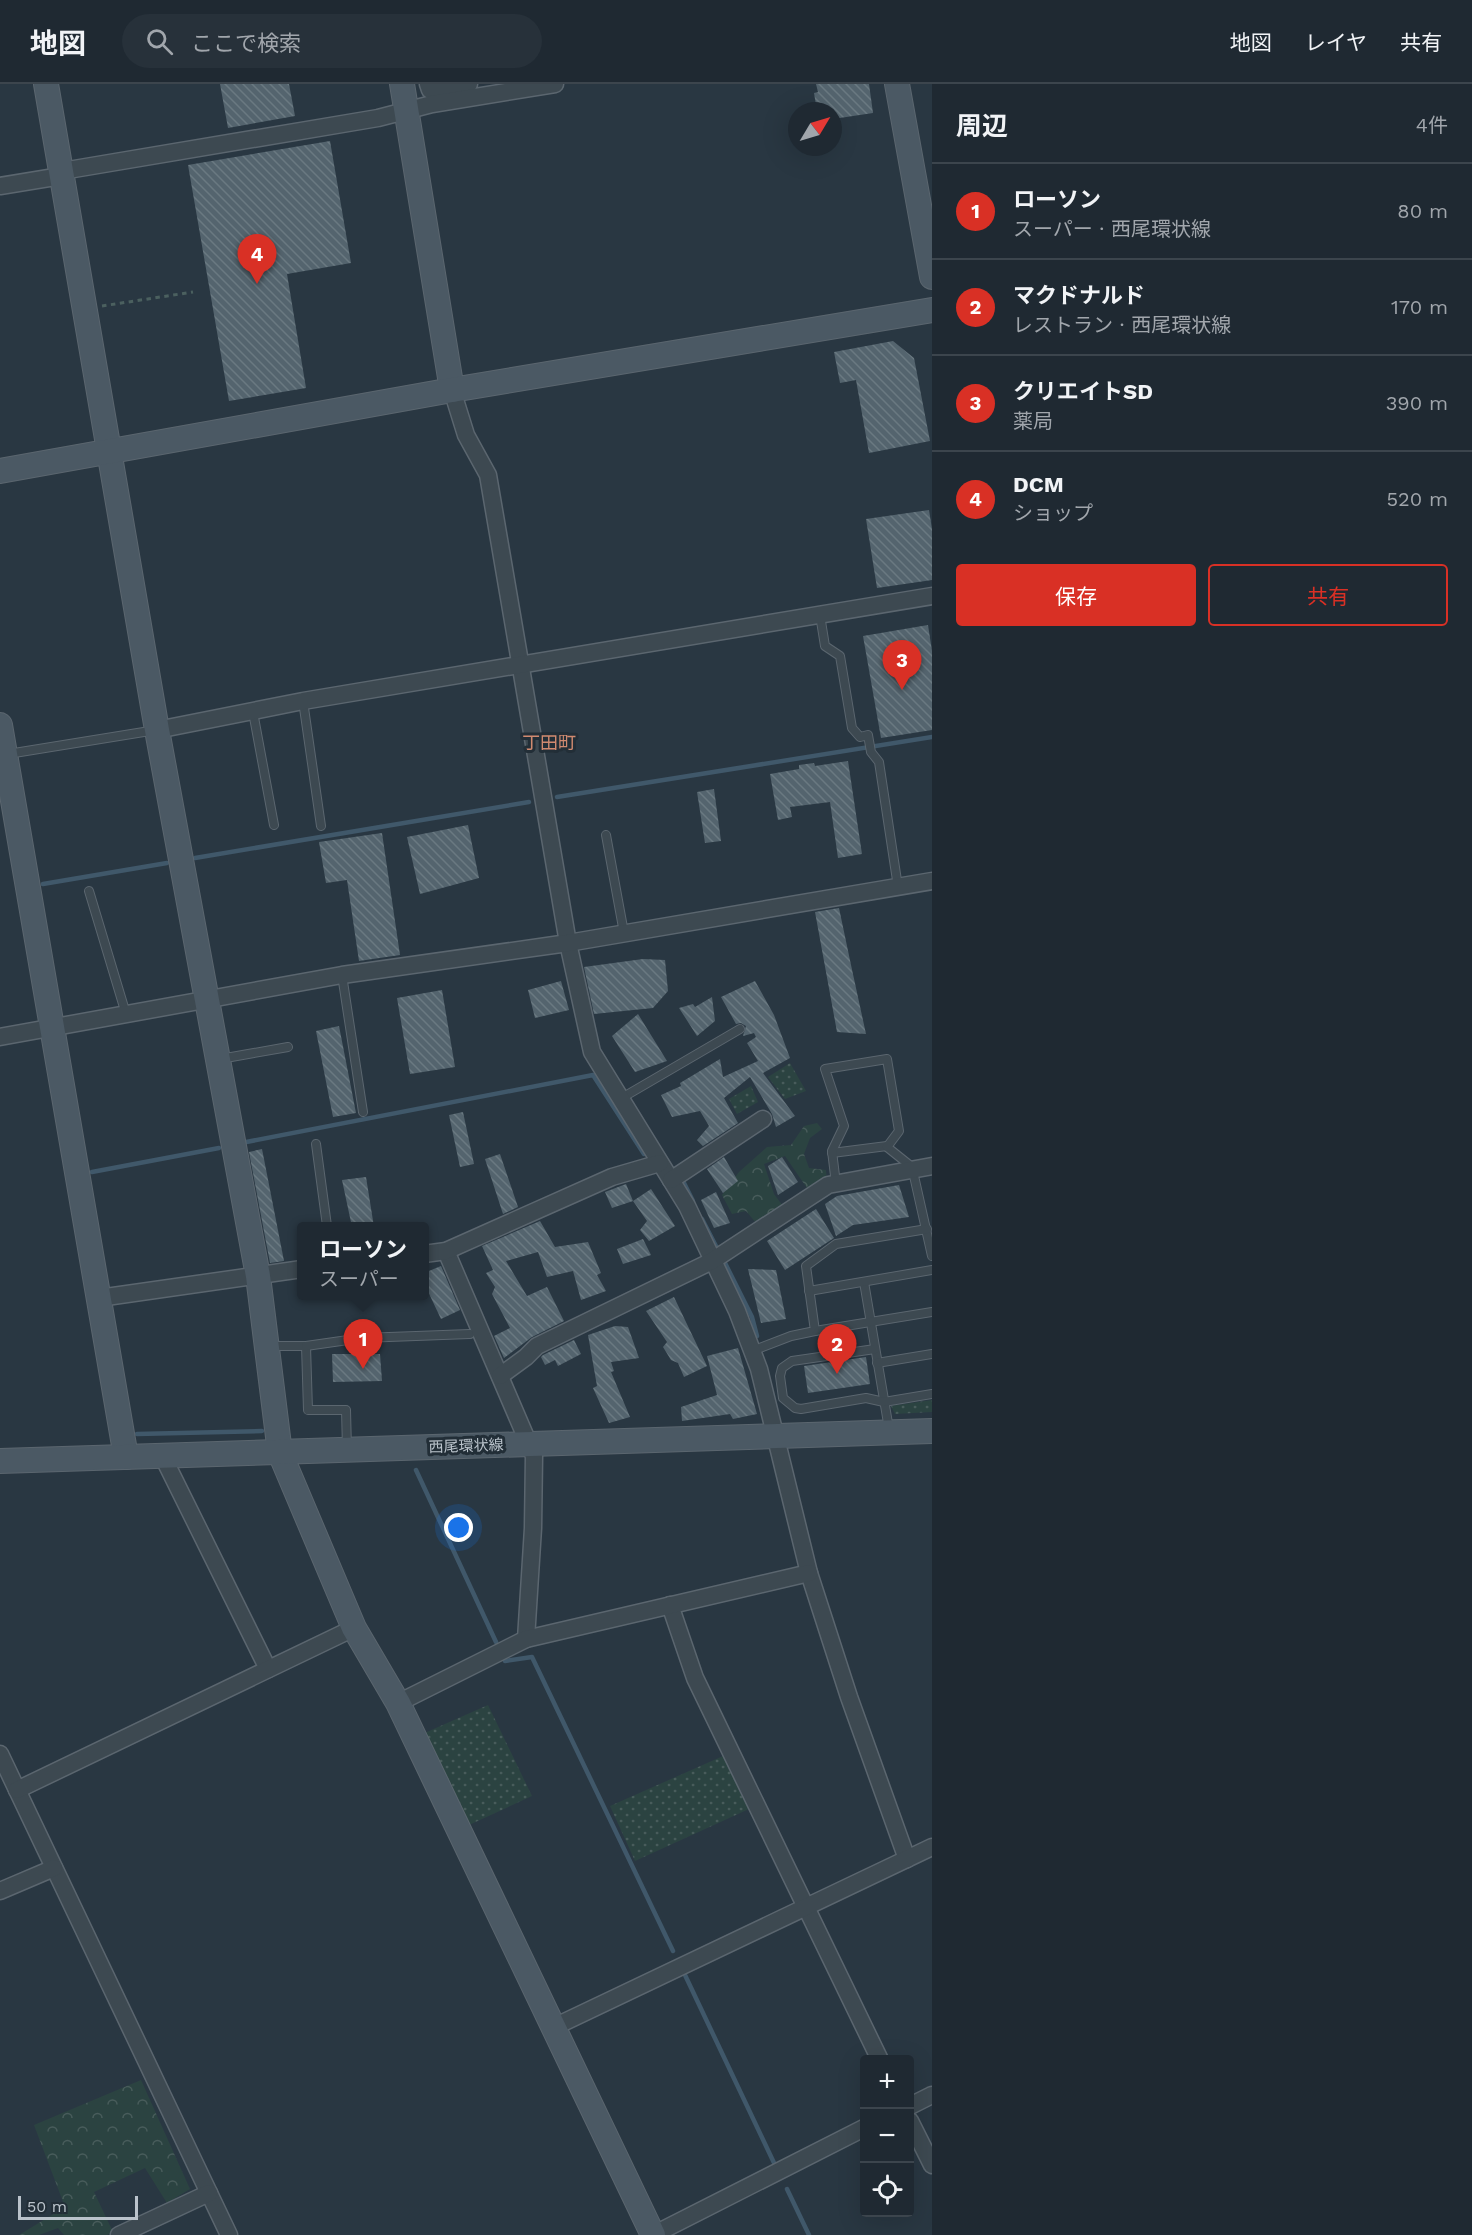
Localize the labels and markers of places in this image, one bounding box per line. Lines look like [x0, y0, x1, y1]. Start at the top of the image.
pin: 4 [238, 234, 276, 284]
pin: 3 [882, 640, 922, 690]
pin: 1 [344, 1320, 382, 1369]
pin: 2 [818, 1324, 856, 1374]

